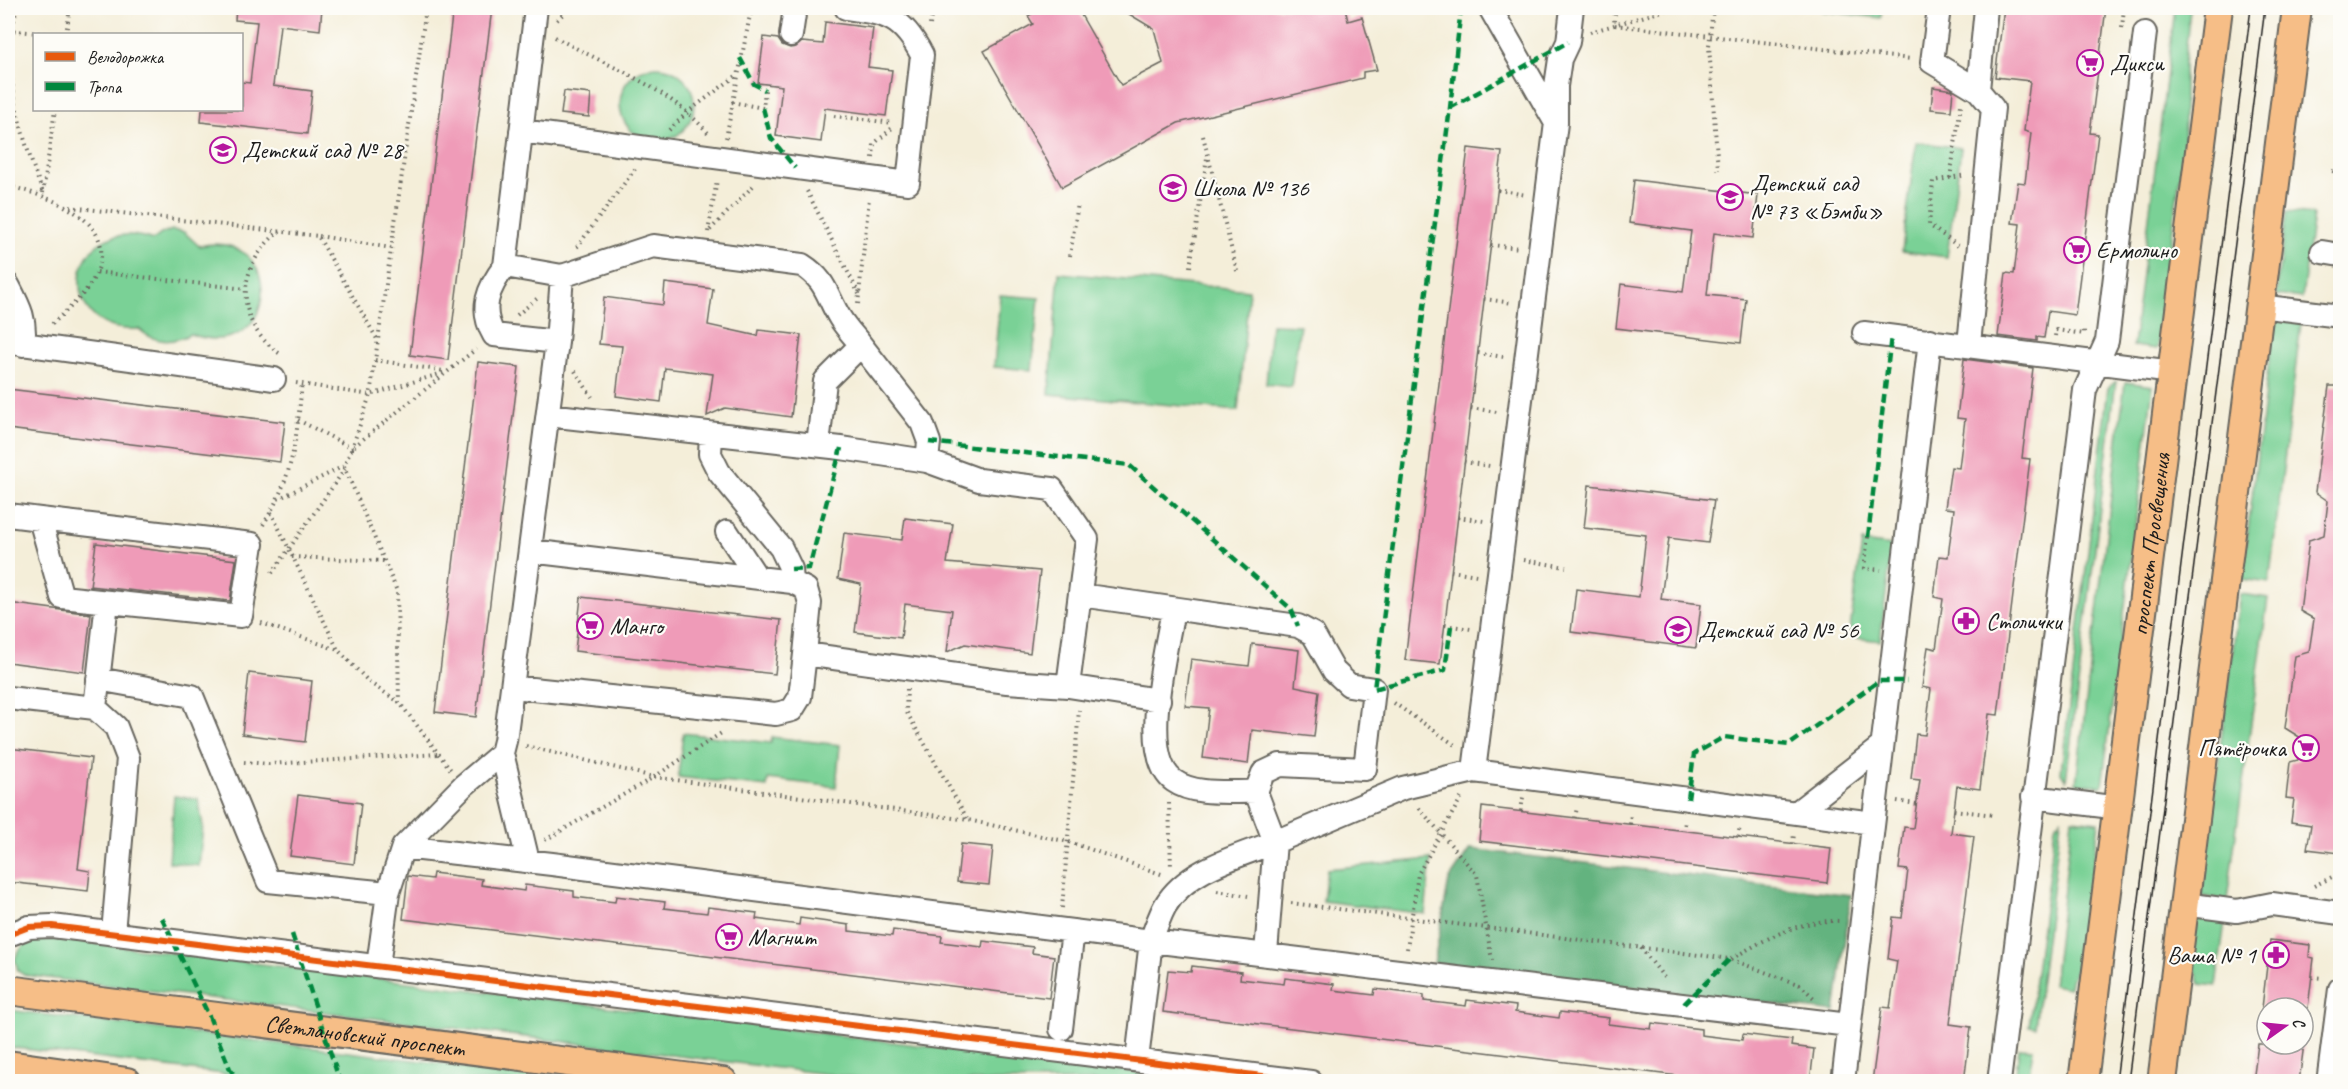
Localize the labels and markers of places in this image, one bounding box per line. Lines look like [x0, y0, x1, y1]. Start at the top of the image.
supermarket icon: Дикси [2075, 48, 2105, 78]
place label: Дикси [2110, 48, 2165, 78]
school or university icon: Детский сад № 28 [208, 135, 238, 165]
place label: Детский сад № 28 [242, 135, 405, 165]
place label: Детский сад № 73 «Бэмби» [1750, 168, 1883, 226]
school or university icon: Школа № 136 [1158, 173, 1188, 203]
place label: Школа № 136 [1192, 173, 1310, 203]
school or university icon: Детский сад № 73 «Бэмби» [1715, 182, 1745, 212]
supermarket icon: Ермолино [2062, 235, 2092, 265]
place label: Ермолино [2096, 235, 2178, 265]
pharmacy icon: Столички [1951, 606, 1981, 636]
place label: Столички [1986, 606, 2064, 636]
supermarket icon: Манго [575, 611, 605, 641]
place label: Манго [610, 611, 665, 641]
school or university icon: Детский сад № 56 [1663, 615, 1693, 645]
place label: Детский сад № 56 [1698, 615, 1860, 645]
place label: Пятёрочка [2198, 733, 2287, 763]
supermarket icon: Пятёрочка [2291, 733, 2321, 763]
supermarket icon: Магнит [714, 922, 744, 952]
place label: Магнит [748, 922, 817, 952]
place label: Ваша № 1 [2167, 940, 2257, 970]
pharmacy icon: Ваша № 1 [2261, 940, 2291, 970]

